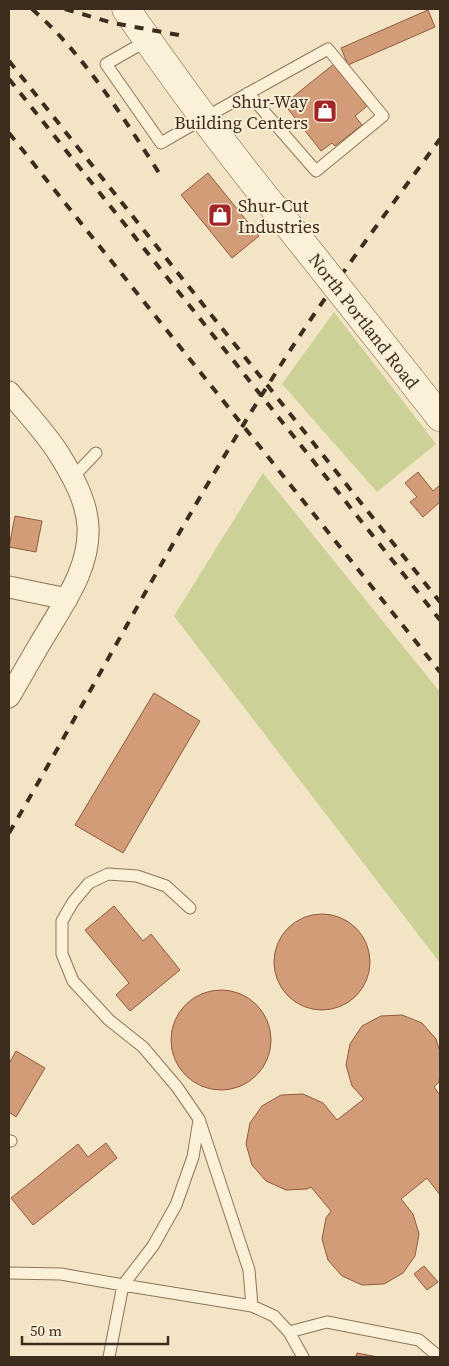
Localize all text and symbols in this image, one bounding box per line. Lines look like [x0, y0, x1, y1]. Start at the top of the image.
place label: Shur-Way Building Centers [174, 89, 309, 135]
shop icon: Shur-Way Building Centers [312, 98, 338, 124]
place label: Shur-Cut Industries [238, 193, 320, 239]
shop icon: Shur-Cut Industries [207, 202, 233, 228]
street label: North Portland Road [303, 248, 425, 394]
scale bar [22, 1314, 169, 1346]
text: 50 m [30, 1320, 62, 1341]

